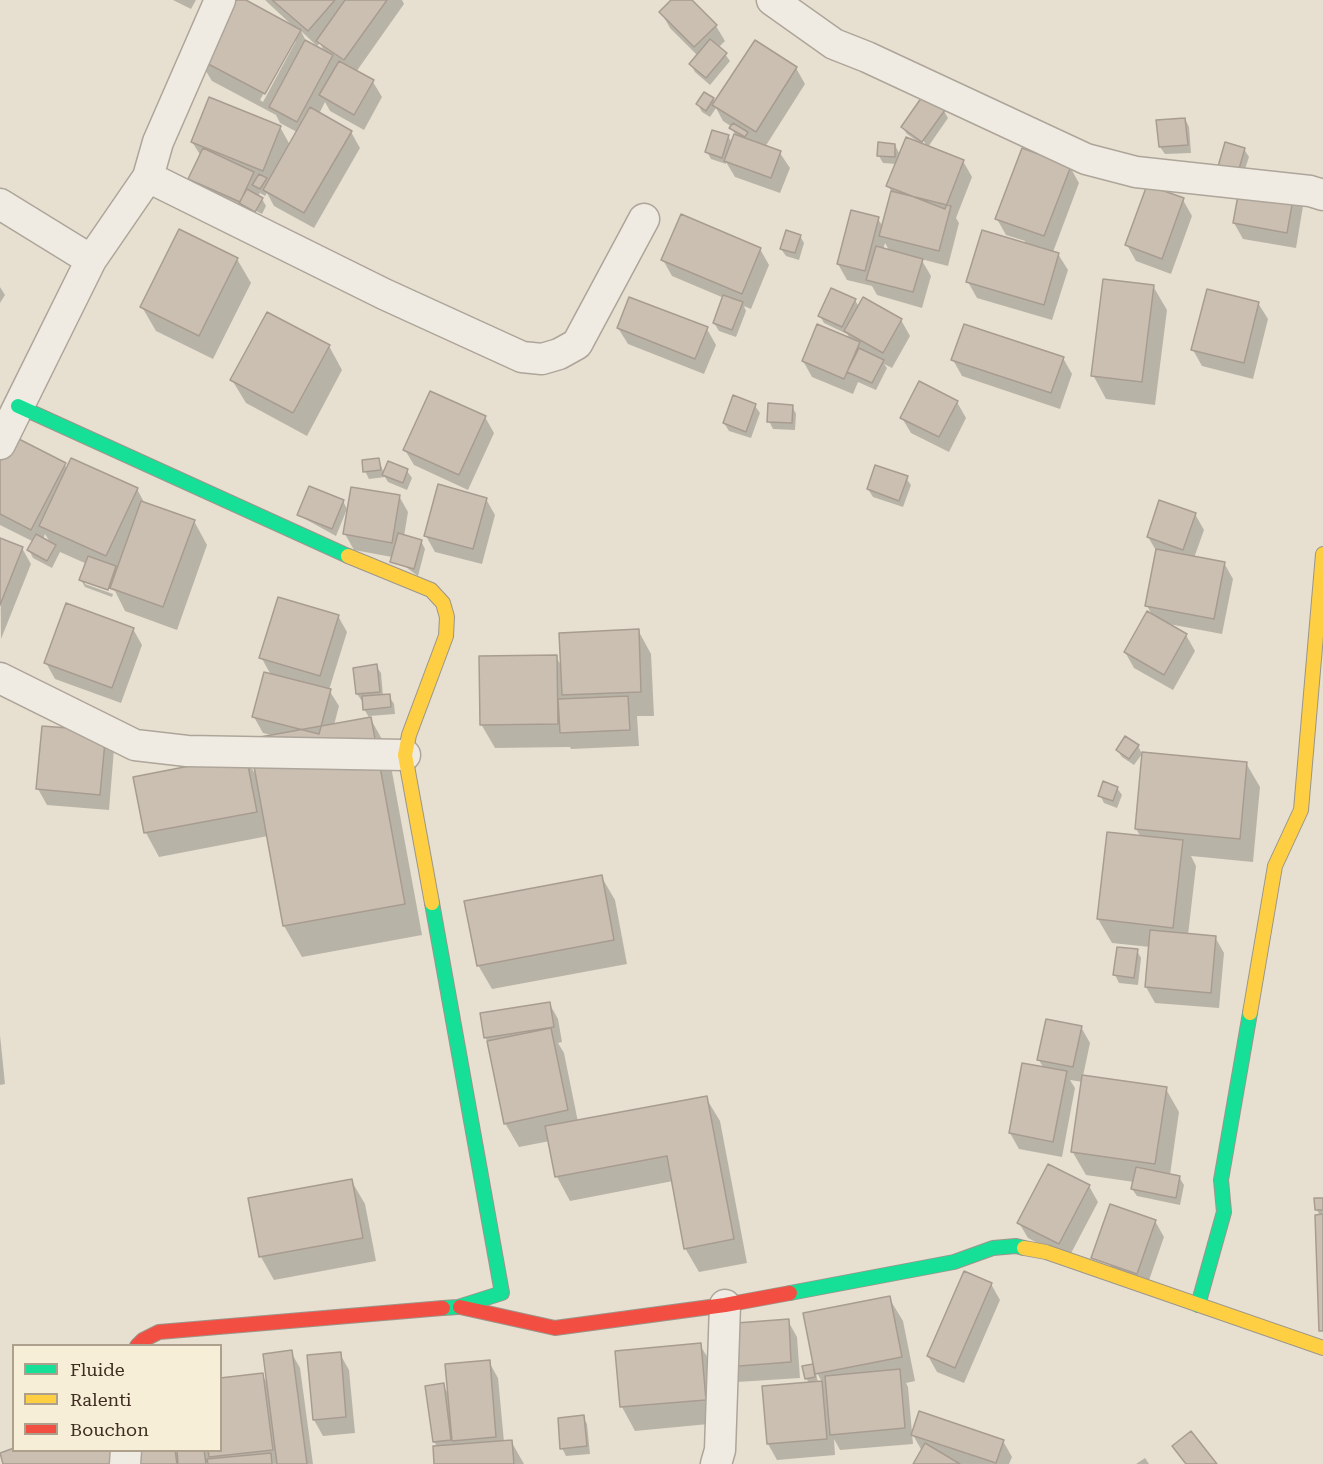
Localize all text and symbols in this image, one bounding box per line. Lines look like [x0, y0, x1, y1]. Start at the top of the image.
legend [12, 1344, 222, 1452]
text: Fluide [70, 1359, 125, 1380]
text: Ralenti [70, 1389, 132, 1410]
text: Bouchon [70, 1419, 149, 1440]

